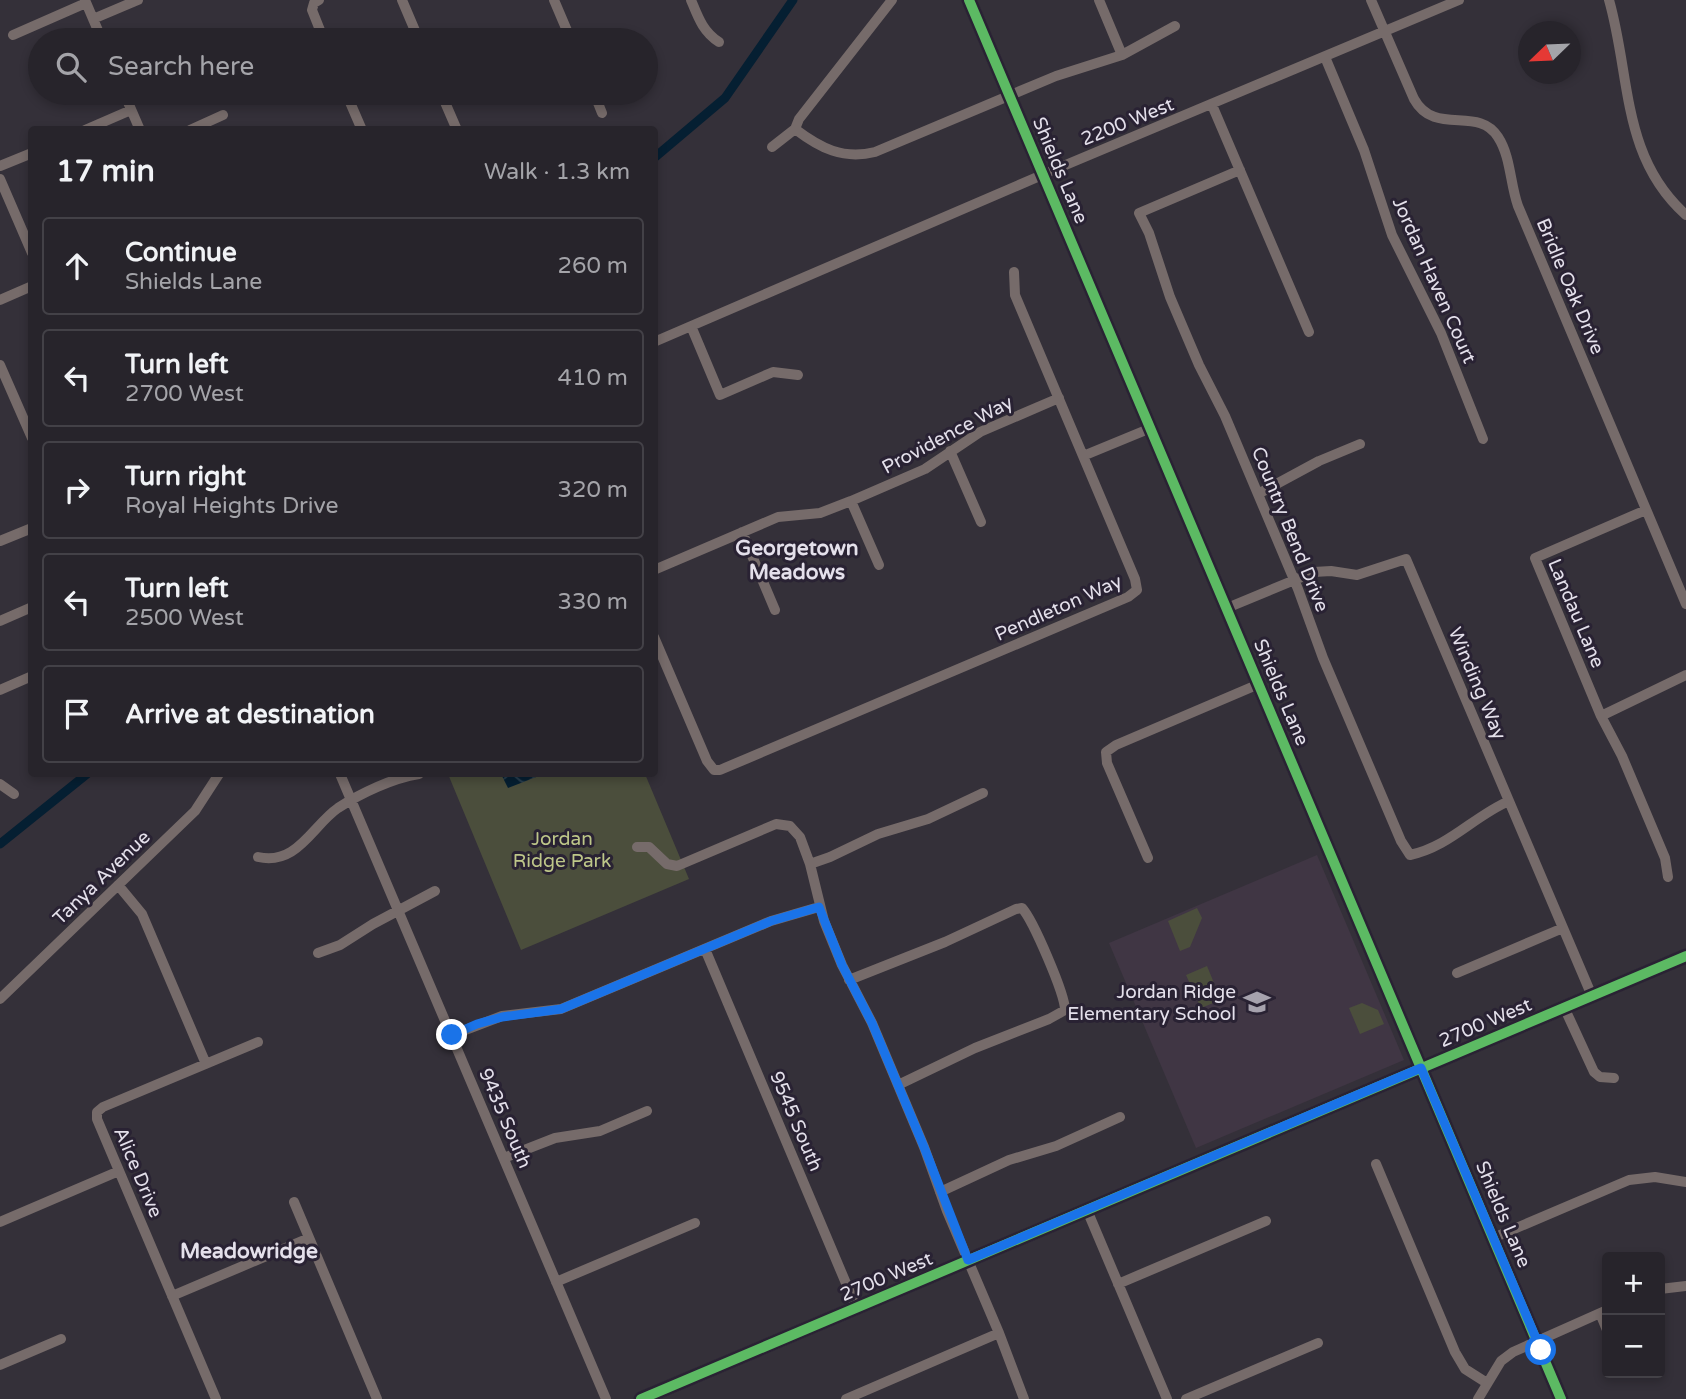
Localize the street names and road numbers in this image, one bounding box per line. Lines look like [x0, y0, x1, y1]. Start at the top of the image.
street label: 2200 West [1078, 93, 1177, 150]
street label: Shields Lane [1028, 114, 1092, 227]
street label: Jordan Haven Court [1388, 194, 1481, 367]
street label: Bridle Oak Drive [1532, 215, 1609, 358]
street label: Providence Way [878, 391, 1017, 479]
street label: Country Bend Drive [1247, 444, 1333, 615]
street label: Landau Lane [1543, 556, 1609, 671]
street label: Pendleton Way [992, 570, 1125, 646]
street label: Winding Way [1444, 624, 1511, 743]
street label: Shields Lane [1249, 636, 1313, 749]
street label: Tanya Avenue [49, 826, 155, 929]
street label: 2700 West [1436, 994, 1535, 1052]
street label: 9435 South [474, 1065, 536, 1172]
street label: 9545 South [765, 1068, 827, 1175]
street label: Alice Drive [109, 1124, 167, 1221]
street label: Shields Lane [1471, 1158, 1535, 1271]
street label: 2700 West [837, 1248, 936, 1306]

